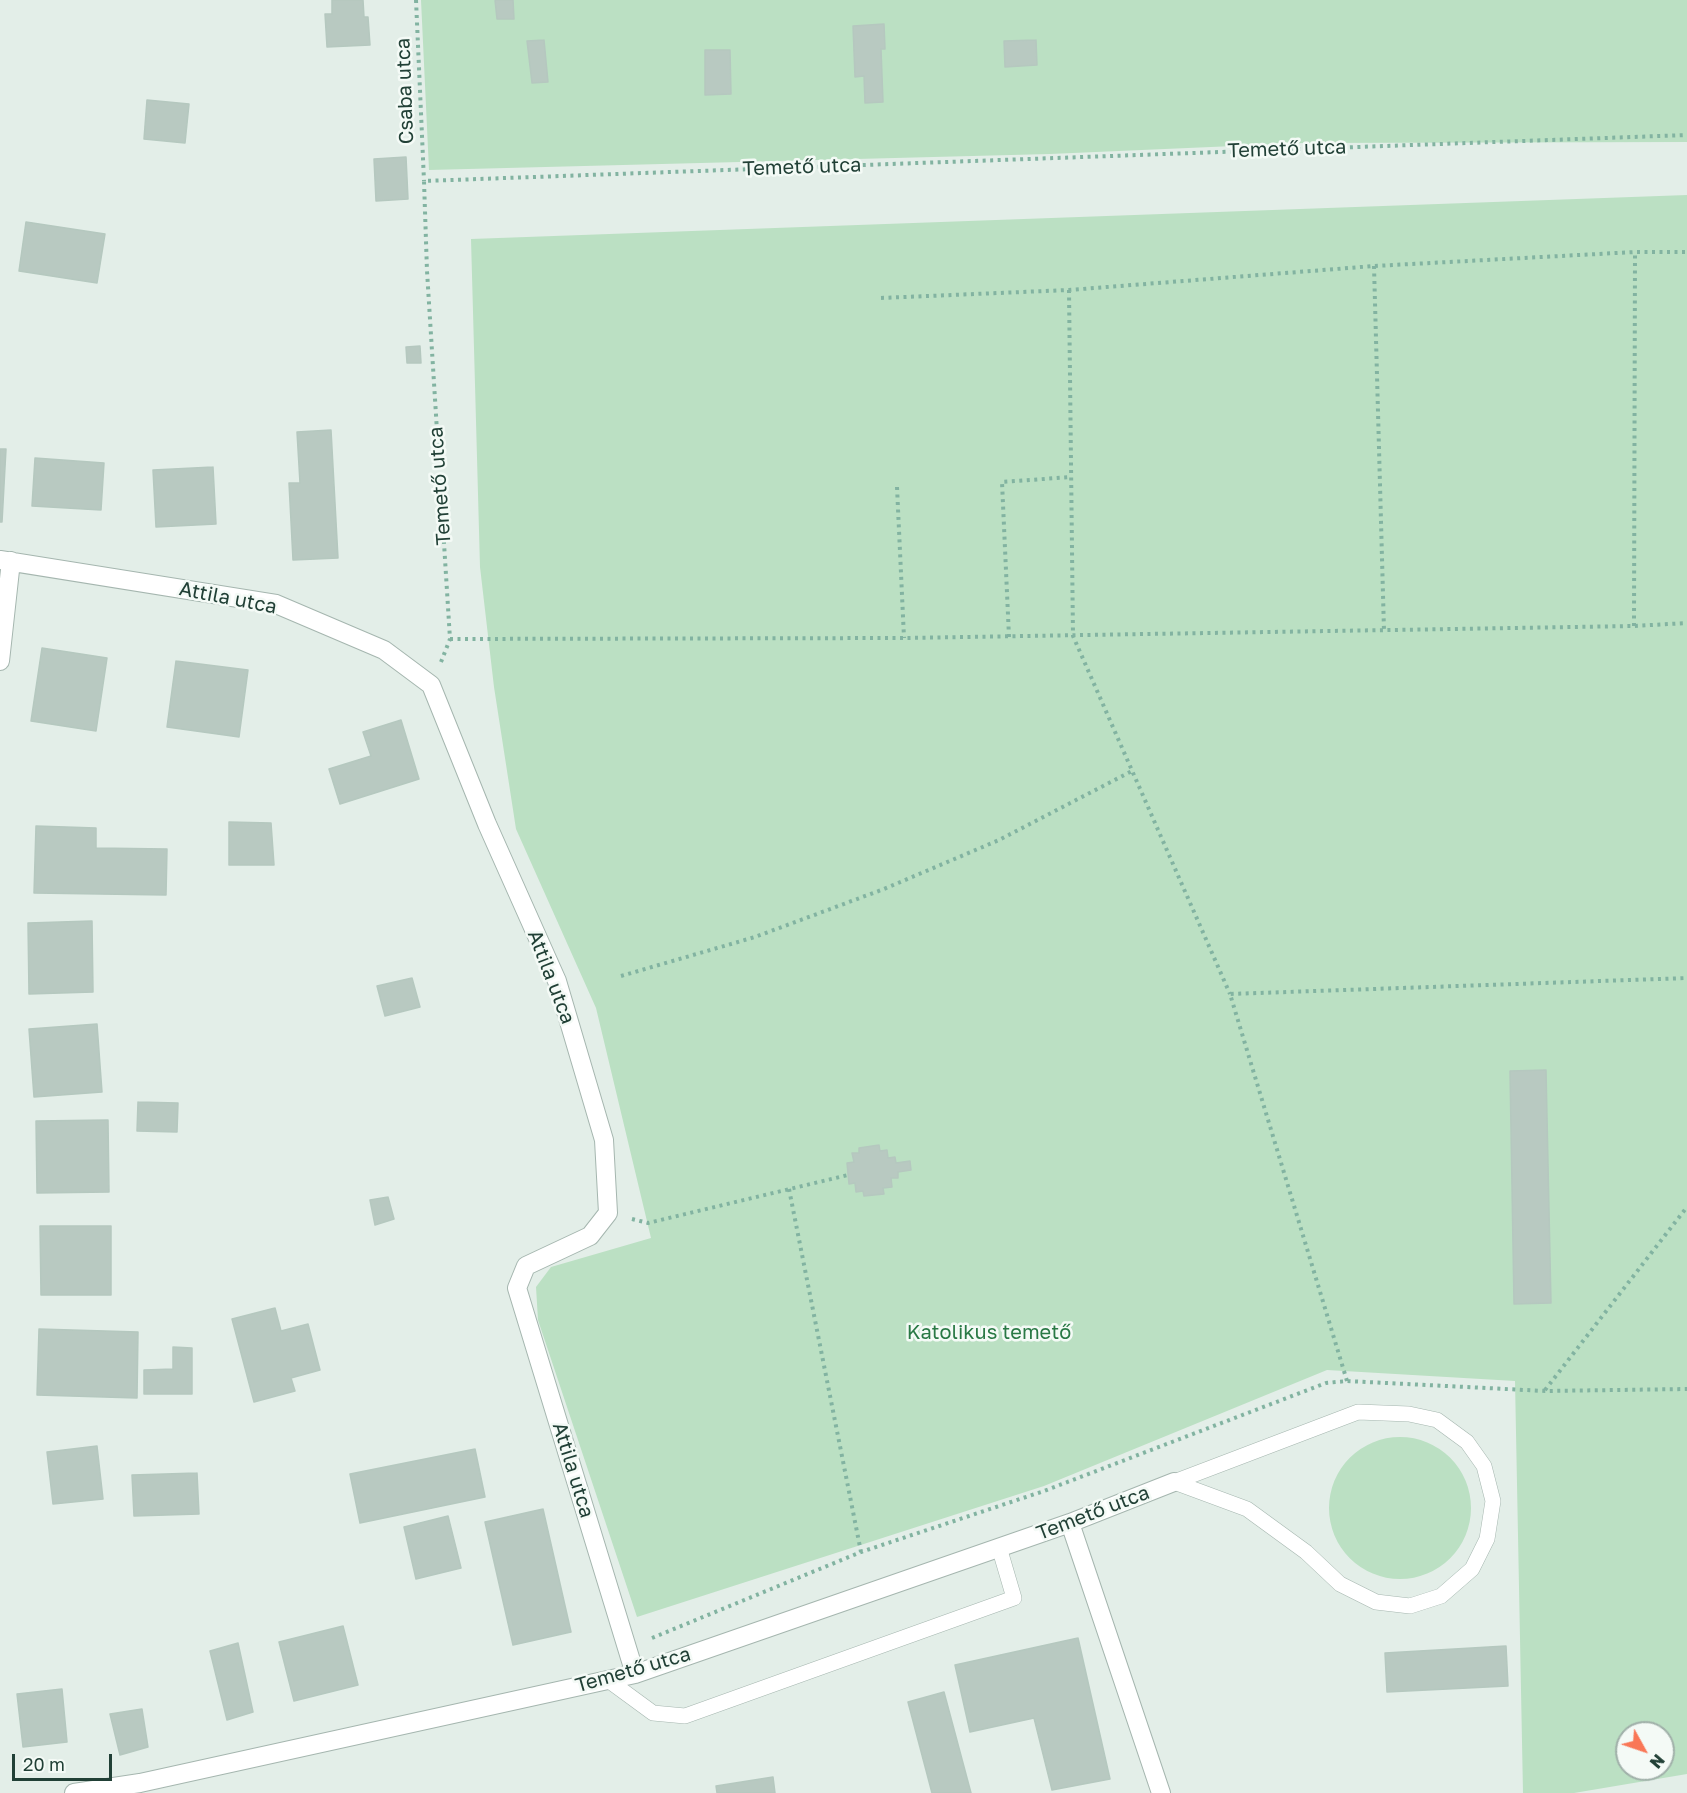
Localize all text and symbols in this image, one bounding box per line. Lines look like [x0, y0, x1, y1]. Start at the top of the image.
street label: Csaba utca [391, 37, 419, 145]
street label: Temető utca [1227, 135, 1347, 163]
street label: Temető utca [742, 153, 862, 181]
street label: Temető utca [424, 426, 456, 546]
street label: Attila utca [177, 577, 279, 619]
street label: Attila utca [522, 927, 580, 1027]
park label: Katolikus temető [907, 1321, 1071, 1345]
street label: Attila utca [547, 1419, 599, 1521]
street label: Temető utca [1033, 1481, 1153, 1545]
street label: Temető utca [573, 1642, 693, 1698]
north arrow [1615, 1721, 1675, 1781]
scale bar [15, 1742, 116, 1780]
text: N [1646, 1750, 1669, 1772]
text: 20 m [23, 1753, 65, 1775]

